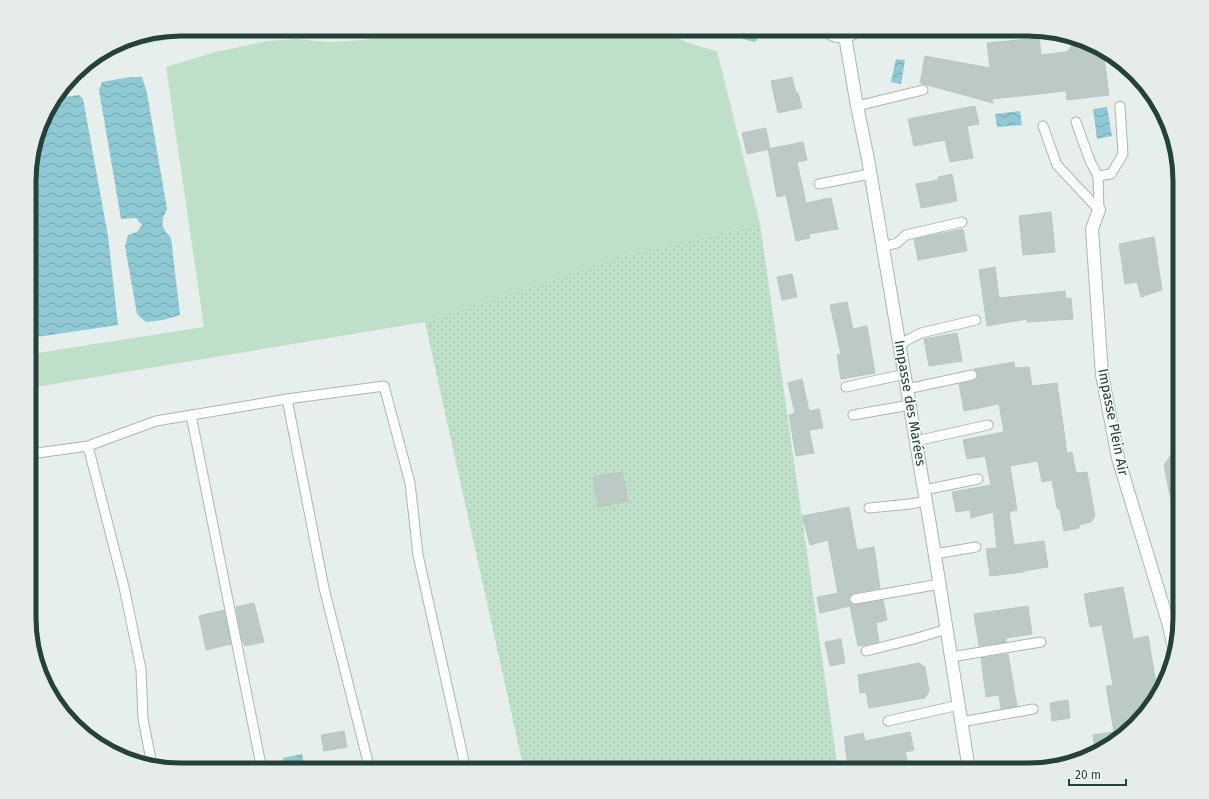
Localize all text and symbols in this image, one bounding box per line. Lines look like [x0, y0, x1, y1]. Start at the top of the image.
street label: Impasse des Marées [891, 339, 930, 468]
street label: Impasse Plein Air [1094, 367, 1132, 478]
scale bar [1069, 761, 1126, 787]
text: 20 m [1075, 768, 1101, 782]

